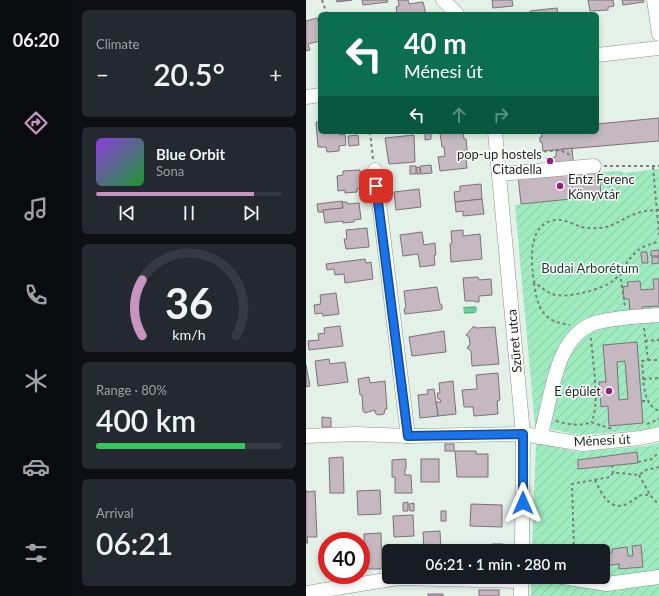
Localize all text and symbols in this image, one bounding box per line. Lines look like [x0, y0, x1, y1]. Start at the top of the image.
text: 40 m [404, 26, 467, 60]
icon: left [338, 28, 390, 80]
text: 06:20 [13, 29, 59, 51]
text: Climate [96, 36, 139, 52]
text: 20.5° [153, 56, 225, 92]
text: Ménesi út [404, 60, 483, 82]
text: − [96, 61, 109, 88]
text: + [269, 61, 282, 88]
icon: left [406, 104, 428, 126]
icon: ahead [448, 104, 470, 126]
icon: right [490, 104, 512, 126]
icon: directions [22, 109, 50, 137]
text: Blue Orbit [156, 145, 225, 163]
place label: pop-up hostels Citadella [457, 146, 542, 177]
marker: pop-up hostels Citadella [545, 156, 555, 166]
text: Sona [156, 163, 184, 179]
pin [359, 169, 393, 203]
place label: Entz Ferenc Könyvtár [568, 171, 635, 202]
icon: arrive [365, 175, 387, 197]
marker: Entz Ferenc Könyvtár [555, 181, 565, 191]
icon: music [22, 195, 50, 223]
icon: previous [116, 202, 138, 224]
icon: pause [178, 202, 200, 224]
icon: next [240, 202, 262, 224]
park label: Budai Arborétum [541, 260, 639, 276]
text: 36 [165, 278, 213, 328]
icon: phone [22, 281, 50, 309]
street label: Szüret utca [503, 309, 525, 373]
text: km/h [172, 326, 206, 343]
icon: climate [22, 367, 50, 395]
text: Range · 80% [96, 382, 167, 398]
place label: E épület [554, 383, 601, 399]
marker: E épület [604, 386, 614, 396]
text: 400 km [96, 402, 196, 438]
street label: Ménesi út [573, 431, 631, 449]
icon: car [22, 453, 50, 481]
position arrow [502, 482, 544, 524]
text: Arrival [96, 505, 133, 521]
text: 06:21 [96, 525, 173, 561]
speed limit sign: 40 [318, 532, 370, 584]
icon: filters [22, 539, 50, 567]
text: 06:21 · 1 min · 280 m [426, 555, 566, 573]

